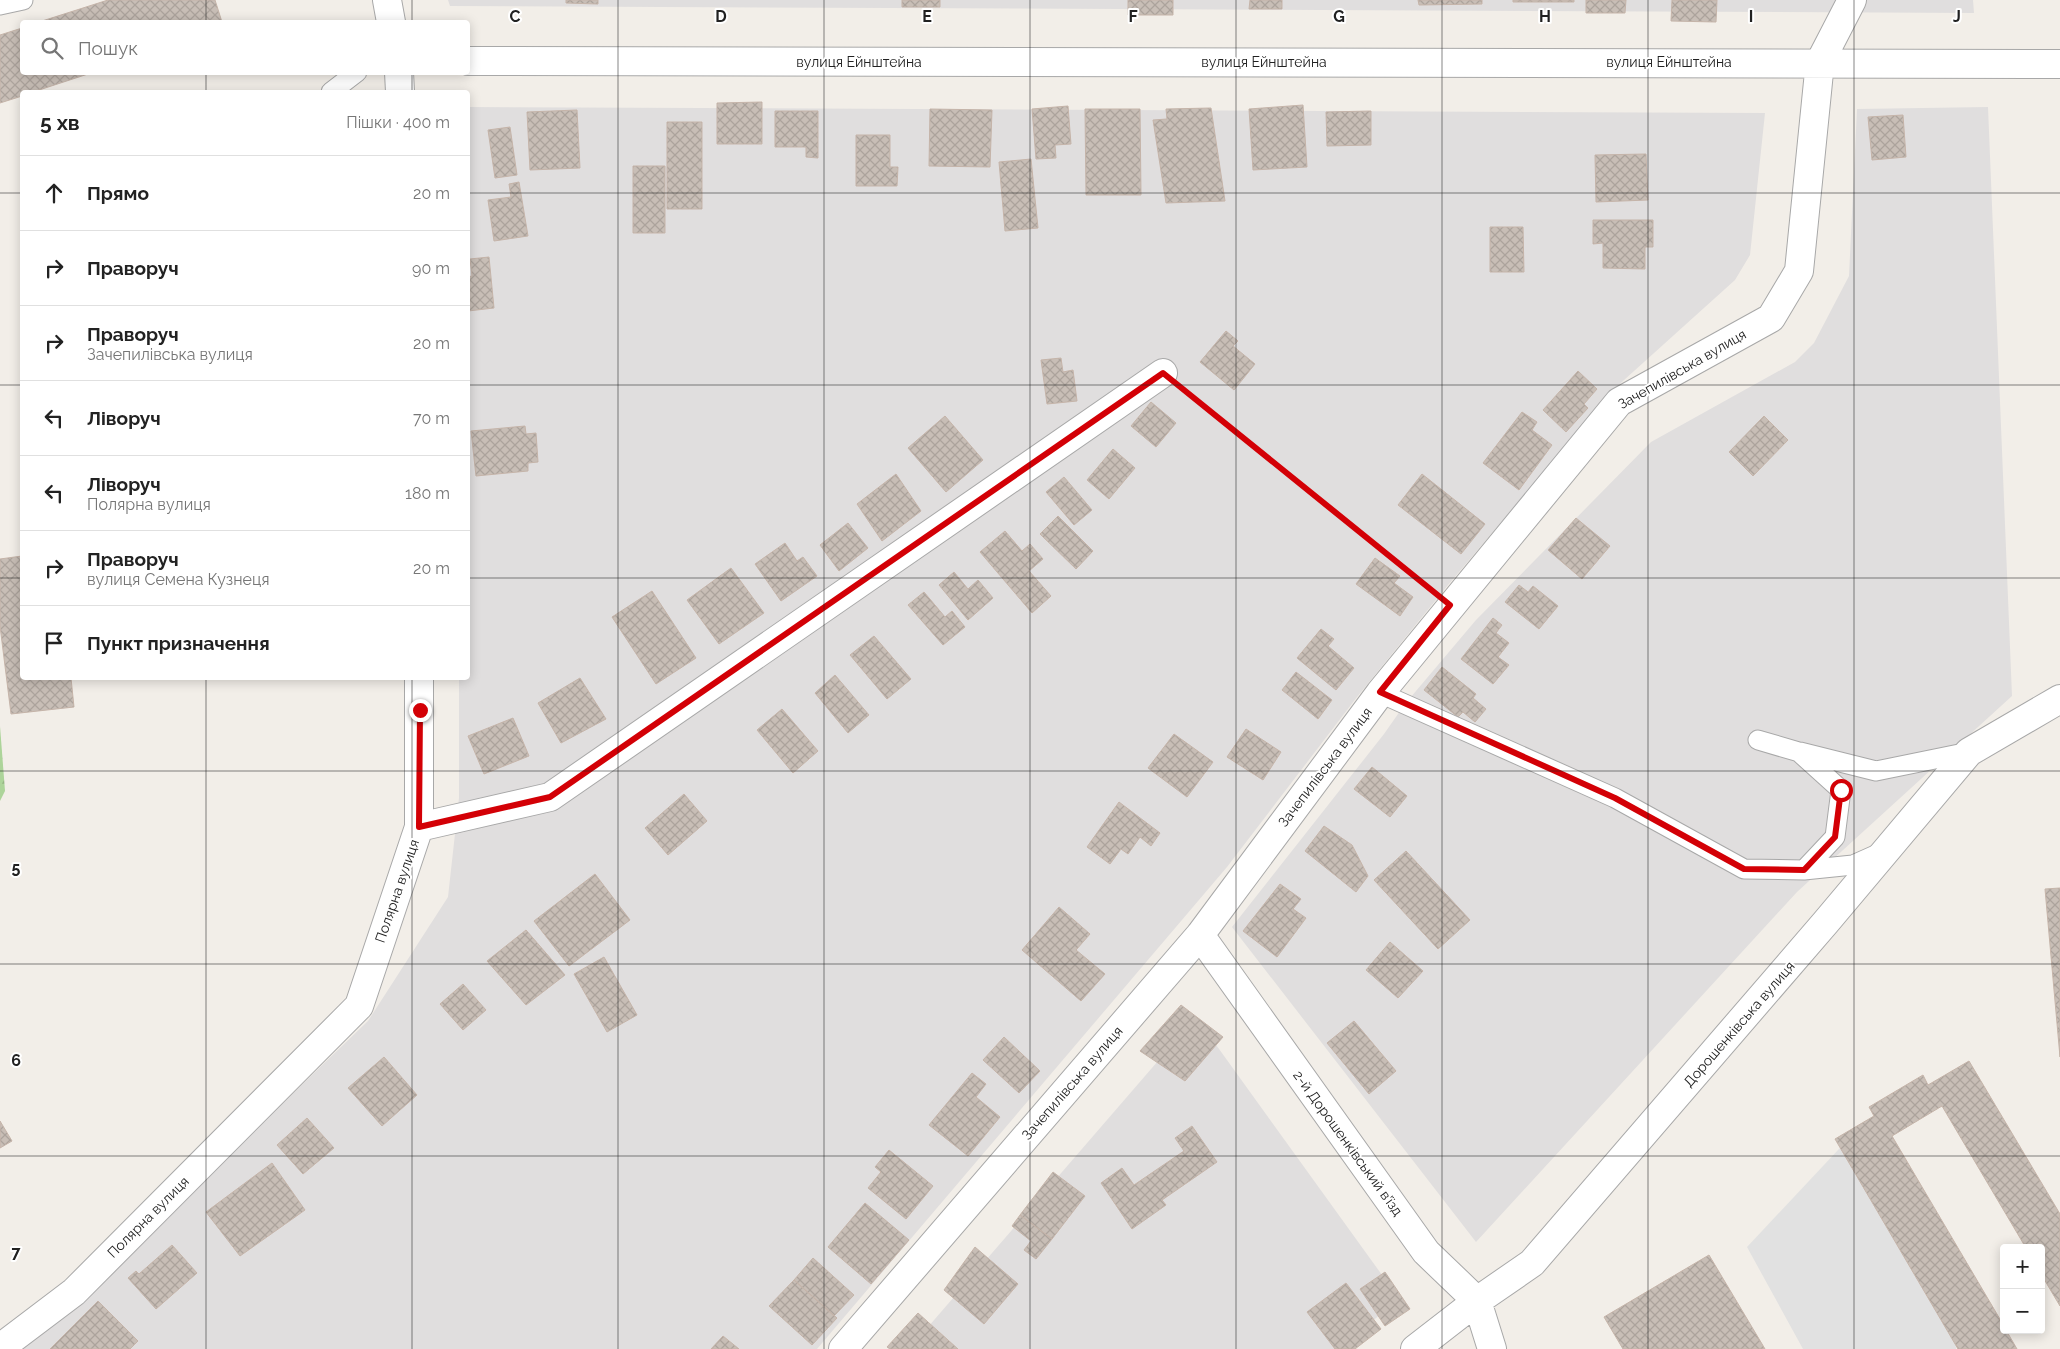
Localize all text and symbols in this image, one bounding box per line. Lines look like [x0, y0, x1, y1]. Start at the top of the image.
text: C [510, 7, 521, 26]
text: D [715, 7, 727, 26]
text: E [922, 7, 932, 26]
text: F [1128, 7, 1138, 26]
text: G [1333, 7, 1345, 26]
text: H [1539, 7, 1551, 26]
text: I [1749, 7, 1753, 26]
text: J [1953, 7, 1961, 26]
search box [20, 20, 470, 75]
icon: search [38, 34, 66, 62]
text: Пошук [78, 37, 138, 59]
street label: вулиця Ейнштейна [796, 54, 922, 70]
street label: вулиця Ейнштейна [1201, 54, 1327, 70]
street label: вулиця Ейнштейна [1606, 54, 1732, 70]
text: 5 хв [40, 110, 80, 135]
text: Пішки · 400 m [346, 113, 450, 132]
icon: ahead [40, 179, 68, 207]
text: Прямо [87, 182, 149, 204]
text: 20 m [413, 184, 450, 203]
icon: right [40, 254, 68, 282]
text: Праворуч [87, 257, 179, 279]
text: 90 m [412, 259, 450, 278]
text: Праворуч [87, 323, 179, 345]
street label: Зачепилівська вулиця [1615, 326, 1749, 412]
icon: right [40, 329, 68, 357]
text: 20 m [413, 334, 450, 353]
text: Зачепилівська вулиця [87, 345, 253, 364]
icon: left [40, 404, 68, 432]
text: Ліворуч [87, 407, 161, 429]
text: 70 m [413, 409, 450, 428]
text: Ліворуч [87, 473, 161, 495]
icon: left [40, 479, 68, 507]
text: 180 m [405, 484, 450, 503]
text: Полярна вулиця [87, 495, 211, 514]
text: Праворуч [87, 548, 179, 570]
icon: right [40, 554, 68, 582]
text: 20 m [413, 559, 450, 578]
text: вулиця Семена Кузнеця [87, 570, 269, 589]
icon: arrive [40, 629, 68, 657]
text: Пункт призначення [87, 632, 270, 654]
route end [409, 699, 432, 722]
street label: Зачепилівська вулиця [1275, 704, 1375, 830]
route start [1830, 779, 1853, 802]
street label: Полярна вулиця [372, 837, 422, 945]
text: 5 [12, 858, 21, 877]
street label: Дорошенківська вулиця [1680, 958, 1798, 1090]
street label: Зачепилівська вулиця [1018, 1023, 1126, 1143]
text: 6 [11, 1051, 21, 1070]
street label: 2-й Дорошенківський в’їзд [1290, 1067, 1406, 1219]
street label: Полярна вулиця [104, 1173, 192, 1261]
text: 7 [12, 1243, 21, 1262]
map controls [2000, 1244, 2045, 1334]
button: + [2000, 1244, 2045, 1289]
button: − [2000, 1289, 2045, 1334]

